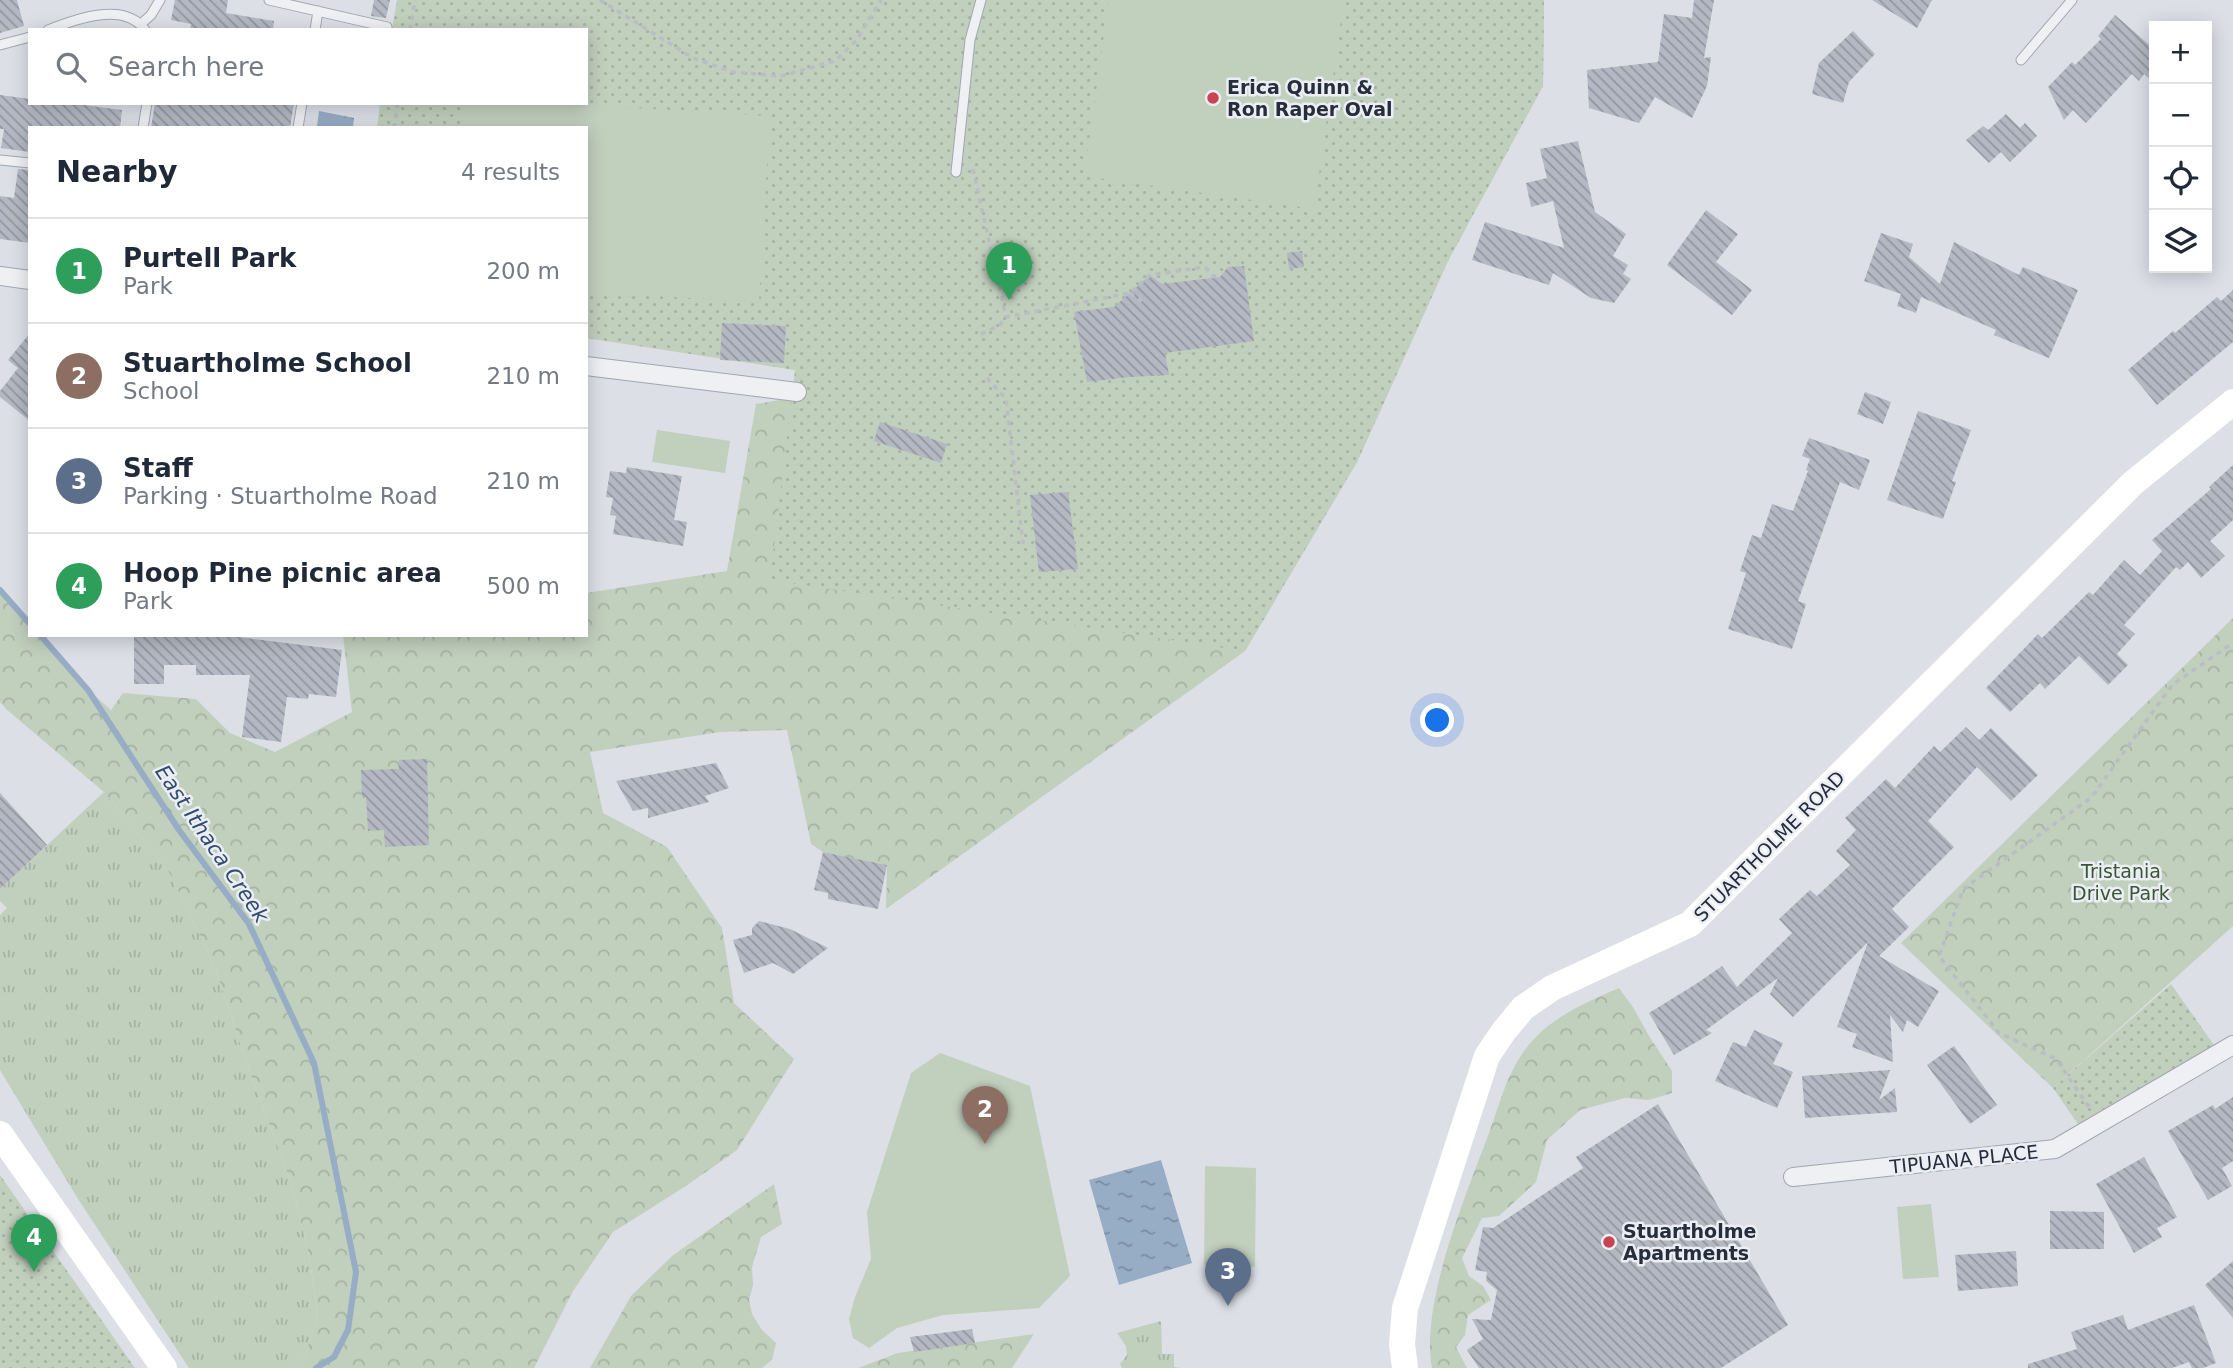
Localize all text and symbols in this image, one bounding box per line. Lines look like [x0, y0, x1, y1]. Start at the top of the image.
map controls [2149, 21, 2212, 273]
button: + [2149, 21, 2212, 84]
search box [28, 28, 588, 105]
icon: search [52, 48, 90, 86]
text: Search here [108, 52, 264, 82]
place label: Erica Quinn & Ron Raper Oval [1227, 76, 1393, 120]
button: − [2149, 84, 2212, 147]
marker: Erica Quinn & Ron Raper Oval [1205, 90, 1221, 106]
button: locate [2149, 147, 2212, 210]
text: Nearby [56, 154, 178, 189]
text: 4 results [461, 159, 560, 185]
button: layers [2149, 210, 2212, 273]
pin: 1 [986, 242, 1032, 300]
text: Purtell Park [123, 243, 296, 273]
text: 1 [71, 258, 87, 284]
text: 200 m [486, 258, 560, 284]
text: Park [123, 273, 173, 299]
text: Stuartholme School [123, 348, 412, 378]
text: 2 [71, 363, 87, 389]
text: 210 m [486, 363, 560, 389]
text: School [123, 378, 199, 404]
text: Staff [123, 453, 193, 483]
text: 3 [71, 468, 87, 494]
text: 210 m [486, 468, 560, 494]
text: Parking · Stuartholme Road [123, 483, 438, 509]
text: Hoop Pine picnic area [123, 558, 442, 588]
text: 4 [71, 573, 87, 599]
text: 500 m [486, 573, 560, 599]
text: Park [123, 588, 173, 614]
your location [1420, 703, 1454, 737]
water label: East Ithaca Creek [150, 761, 274, 928]
street label: STUARTHOLME ROAD [1689, 766, 1849, 926]
park label: Tristania Drive Park [2072, 860, 2170, 904]
pin: 2 [962, 1086, 1008, 1144]
street label: TIPUANA PLACE [1888, 1140, 2039, 1178]
pin: 4 [11, 1214, 57, 1272]
place label: Stuartholme Apartments [1623, 1220, 1756, 1264]
marker: Stuartholme Apartments [1601, 1234, 1617, 1250]
pin: 3 [1205, 1248, 1251, 1306]

